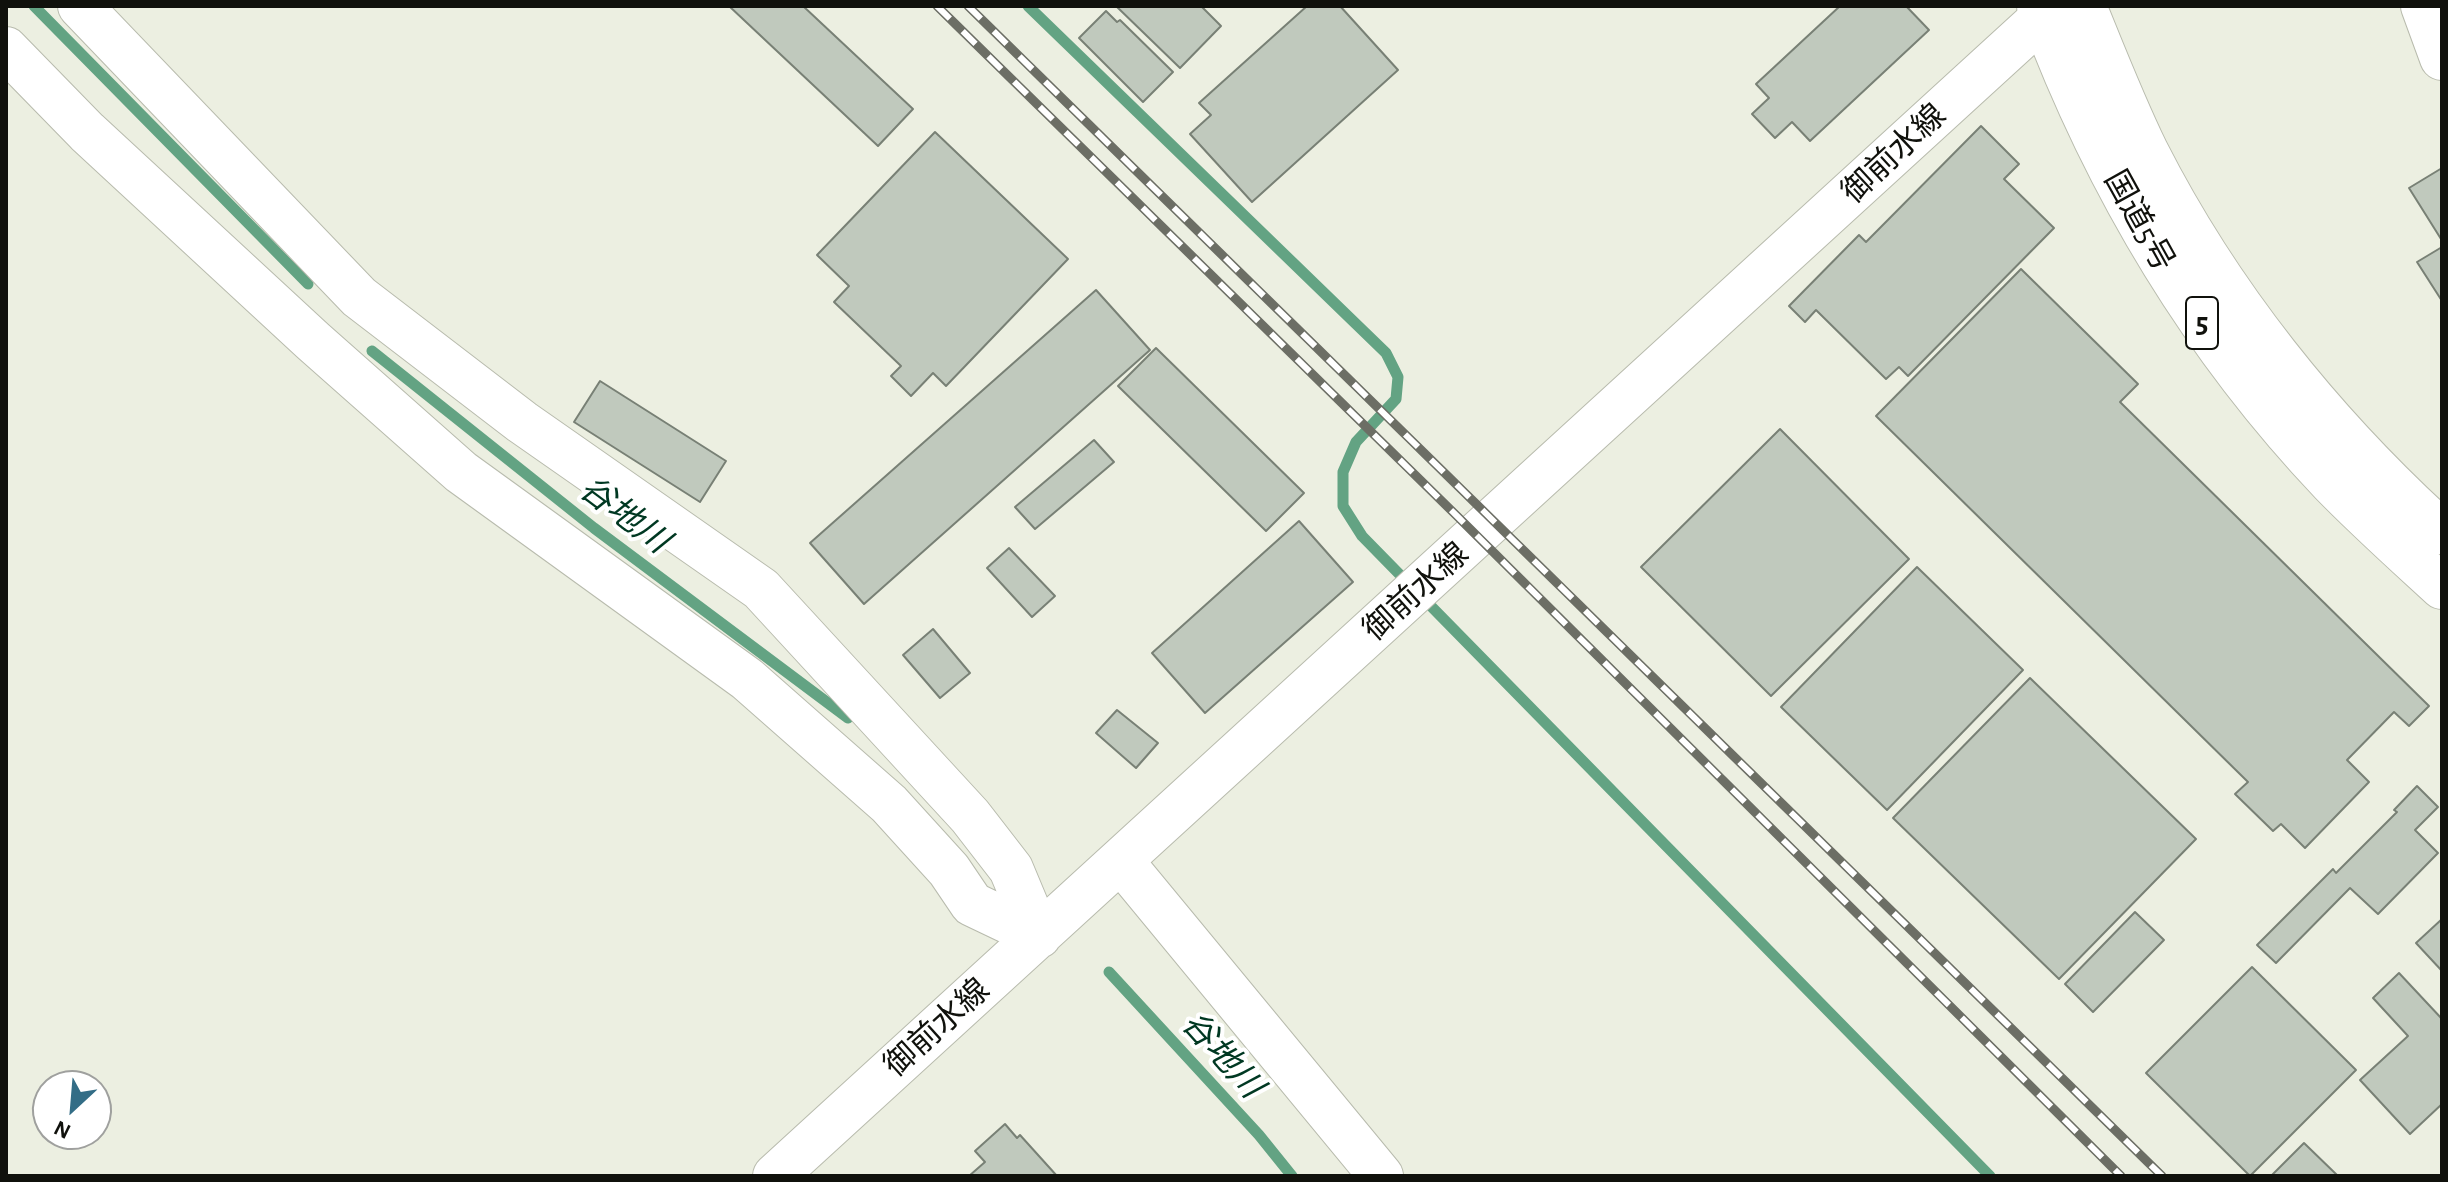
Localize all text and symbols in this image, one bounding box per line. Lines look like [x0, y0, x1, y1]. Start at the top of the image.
street label: 御前水線 [1834, 96, 1954, 212]
street label: 国道5号 [2096, 164, 2182, 278]
road number: 5 [2186, 297, 2218, 349]
water label: 谷地川 [571, 468, 677, 562]
street label: 御前水線 [1356, 535, 1476, 649]
street label: 御前水線 [877, 971, 997, 1085]
water label: 谷地川 [1173, 1003, 1271, 1107]
north arrow [32, 1070, 112, 1150]
text: N [51, 1117, 74, 1143]

